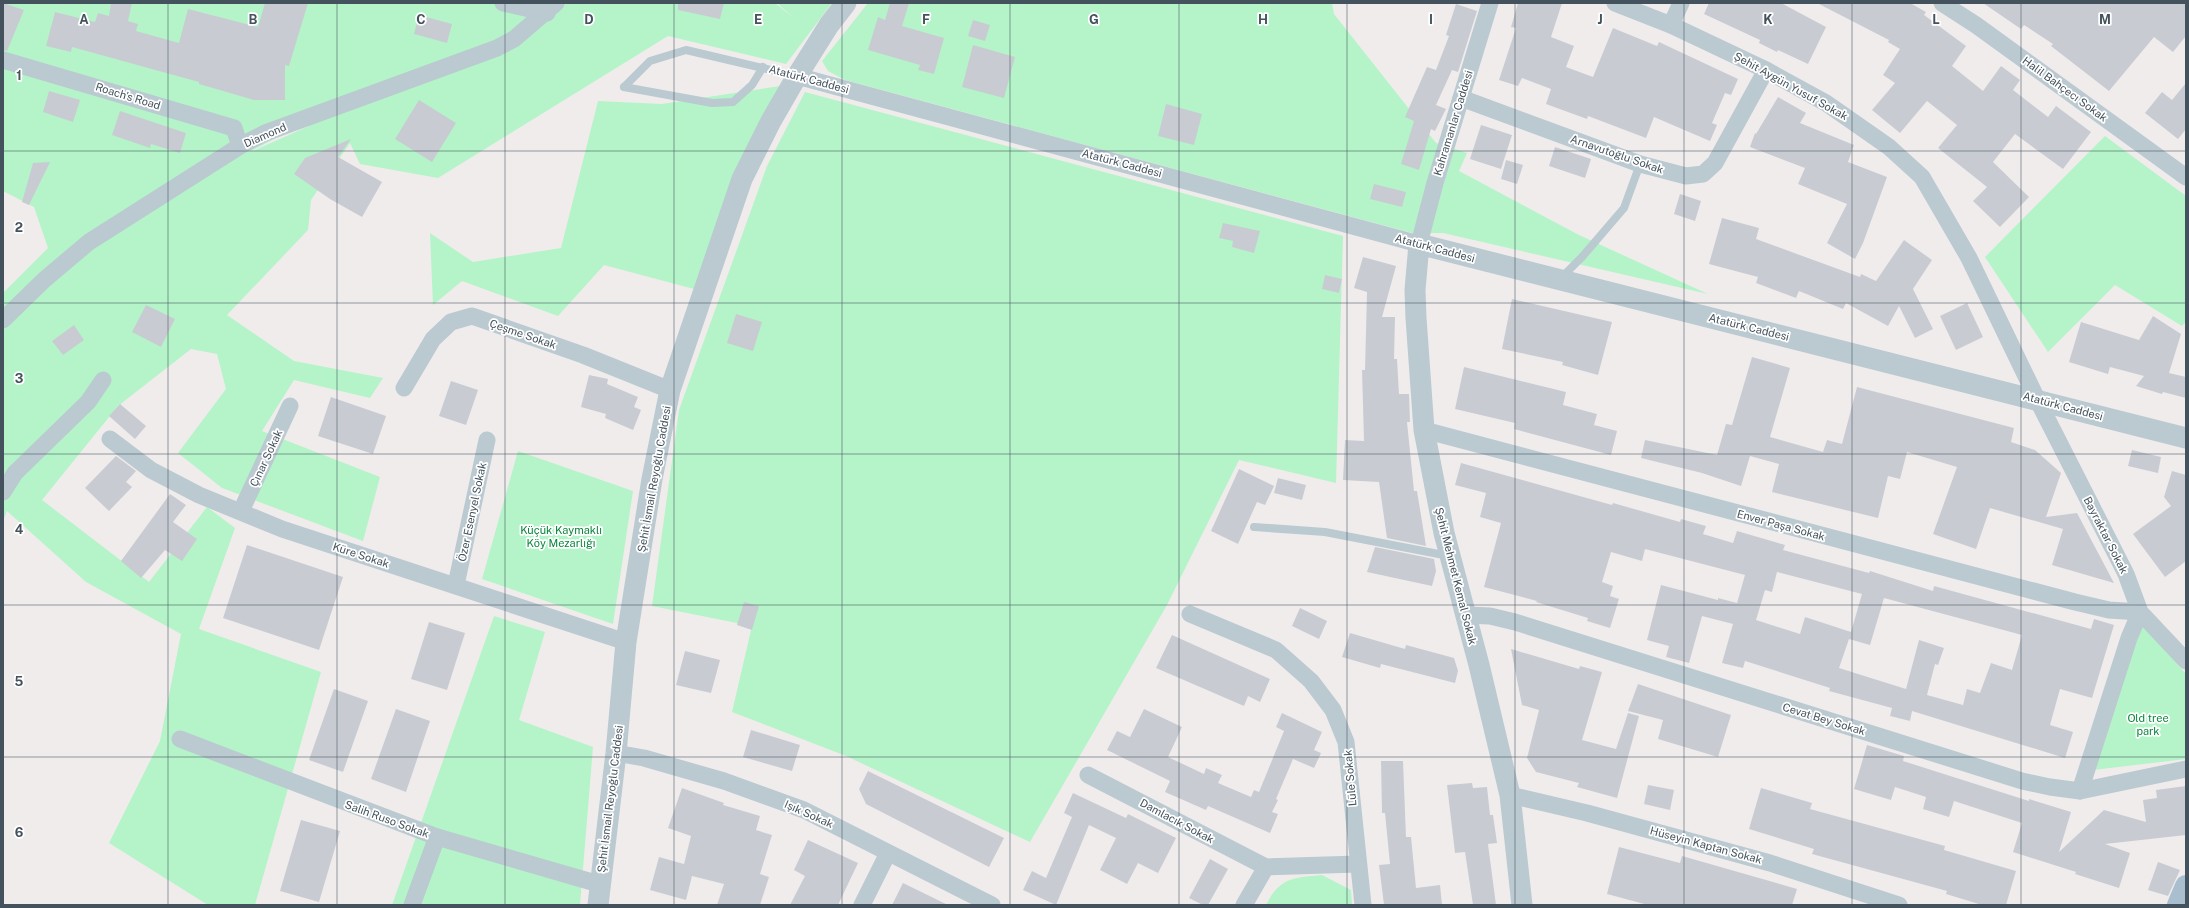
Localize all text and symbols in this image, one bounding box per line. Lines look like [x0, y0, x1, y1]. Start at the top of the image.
text: A [79, 12, 89, 27]
text: B [249, 12, 258, 27]
text: C [416, 12, 426, 27]
text: D [584, 12, 594, 27]
text: E [754, 12, 762, 27]
text: F [922, 12, 930, 27]
text: G [1089, 12, 1099, 27]
text: H [1258, 12, 1268, 27]
text: I [1429, 12, 1433, 27]
text: J [1597, 12, 1603, 27]
text: K [1763, 12, 1773, 27]
text: L [1932, 12, 1940, 27]
text: M [2099, 12, 2111, 27]
street label: Şehit Aygün Yusuf Sokak [1732, 50, 1850, 123]
street label: Halil Bahçecı Sokak [2020, 54, 2110, 125]
street label: Atatürk Caddesi [768, 63, 850, 95]
text: 1 [16, 68, 22, 83]
street label: Kahramanlar Caddesi [1431, 69, 1475, 177]
street label: Roach's Road [94, 80, 162, 112]
street label: Diamond [242, 120, 288, 150]
street label: Arnavutoğlu Sokak [1569, 132, 1665, 176]
street label: Atatürk Caddesi [1081, 147, 1163, 179]
text: 2 [15, 220, 23, 235]
street label: Atatürk Caddesi [1394, 232, 1476, 264]
street label: Atatürk Caddesi [1708, 311, 1790, 343]
street label: Çeşme Sokak [488, 317, 558, 352]
text: 3 [15, 371, 24, 386]
street label: Atatürk Caddesi [2022, 390, 2104, 422]
street label: Şehit İsmail Reyoğlu Caddesi [634, 405, 674, 553]
street label: Çınar Sokak [248, 428, 285, 489]
street label: Özer Esenyel Sokak [455, 461, 488, 563]
street label: Bayraktar Sokak [2081, 495, 2131, 575]
street label: Şehit Mehmet Kemal Sokak [1432, 506, 1479, 646]
street label: Enver Paşa Sokak [1735, 507, 1826, 543]
text: 4 [15, 522, 24, 537]
park label: Küçük Kaymaklı Köy Mezarlığı [520, 524, 602, 549]
street label: Küre Sokak [331, 540, 391, 570]
text: 5 [15, 674, 24, 689]
street label: Cevat Bey Sokak [1781, 701, 1867, 737]
park label: Old tree park [2127, 712, 2169, 737]
street label: Şehit İsmail Reyoğlu Caddesi [594, 725, 626, 873]
street label: Lüle Sokak [1342, 749, 1358, 807]
street label: Damlacık Sokak [1138, 796, 1216, 846]
street label: Salih Ruso Sokak [343, 798, 431, 840]
street label: Işık Sokak [782, 798, 835, 831]
street label: Hüseyin Kaptan Sokak [1649, 824, 1763, 866]
text: 6 [15, 825, 24, 840]

